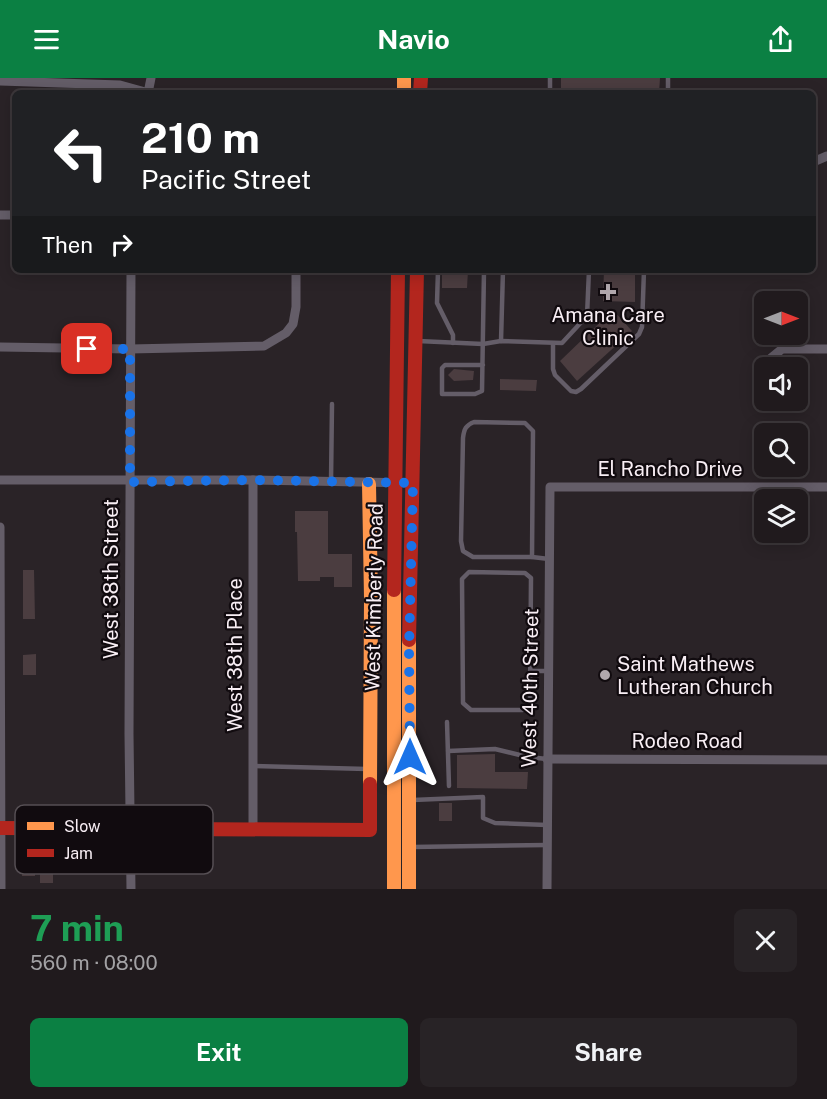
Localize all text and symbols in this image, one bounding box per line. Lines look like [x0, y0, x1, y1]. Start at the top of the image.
icon: menu [30, 23, 63, 56]
text: Navio [377, 23, 450, 55]
icon: share [764, 23, 797, 56]
text: 210 m [141, 113, 260, 162]
icon: left [42, 114, 120, 192]
text: Pacific Street [141, 163, 311, 195]
icon: right [105, 228, 138, 261]
text: Then [42, 232, 93, 258]
marker: Amana Care Clinic [599, 283, 617, 301]
north arrow [754, 291, 808, 345]
map controls [754, 291, 808, 543]
place label: Amana Care Clinic [551, 303, 665, 350]
pin [61, 323, 112, 374]
icon: arrive [70, 332, 103, 365]
button: sound [754, 357, 808, 411]
button: search [754, 423, 808, 477]
street label: El Rancho Drive [597, 457, 743, 481]
button: layers [754, 489, 808, 543]
street label: West 38th Street [99, 499, 123, 659]
street label: West Kimberly Road [360, 503, 388, 691]
street label: West 38th Place [223, 578, 247, 732]
street label: West 40th Street [517, 608, 543, 768]
place label: Saint Mathews Lutheran Church [617, 652, 773, 699]
marker: Saint Mathews Lutheran Church [598, 668, 612, 682]
position arrow [378, 725, 442, 789]
street label: Rodeo Road [631, 729, 743, 753]
legend [15, 805, 213, 874]
text: Slow [64, 817, 101, 836]
text: Jam [64, 844, 93, 863]
text: 7 min [30, 907, 124, 949]
button: close [734, 909, 797, 972]
text: 560 m · 08:00 [30, 951, 158, 975]
button: Exit [30, 1018, 408, 1087]
button: Share [420, 1018, 797, 1087]

